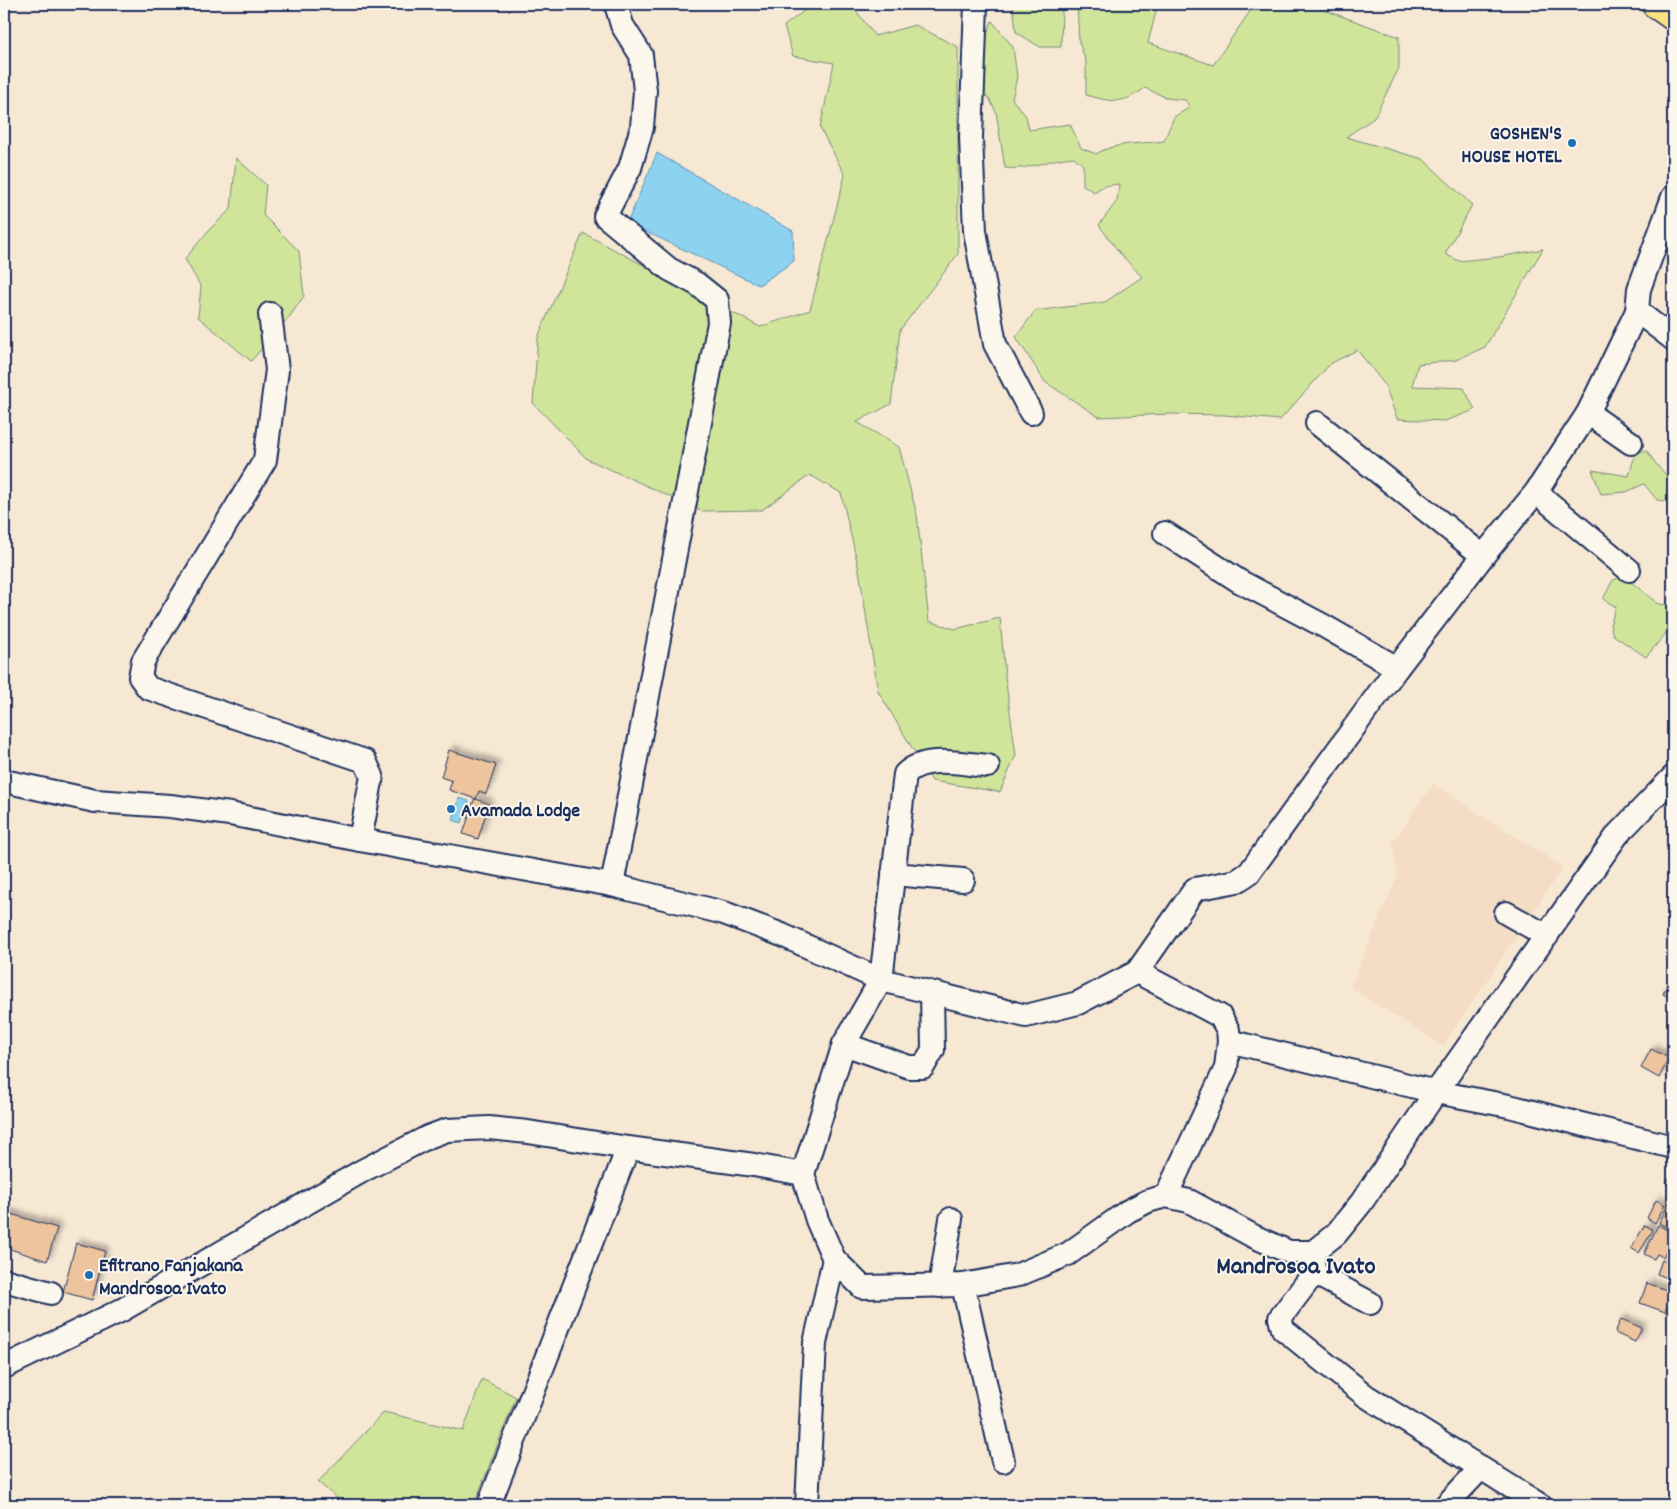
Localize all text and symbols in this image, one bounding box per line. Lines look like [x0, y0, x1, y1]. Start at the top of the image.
place label: GOSHEN'S HOUSE HOTEL [1461, 121, 1563, 172]
marker: GOSHEN'S HOUSE HOTEL [1566, 137, 1578, 149]
place label: Avamada Lodge [461, 798, 580, 826]
marker: Avamada Lodge [445, 803, 457, 815]
district label: Mandrosoa Ivato [1216, 1250, 1376, 1286]
place label: Efitrano Fanjakana Mandrosoa Ivato [99, 1253, 243, 1304]
marker: Efitrano Fanjakana Mandrosoa Ivato [83, 1269, 95, 1281]

